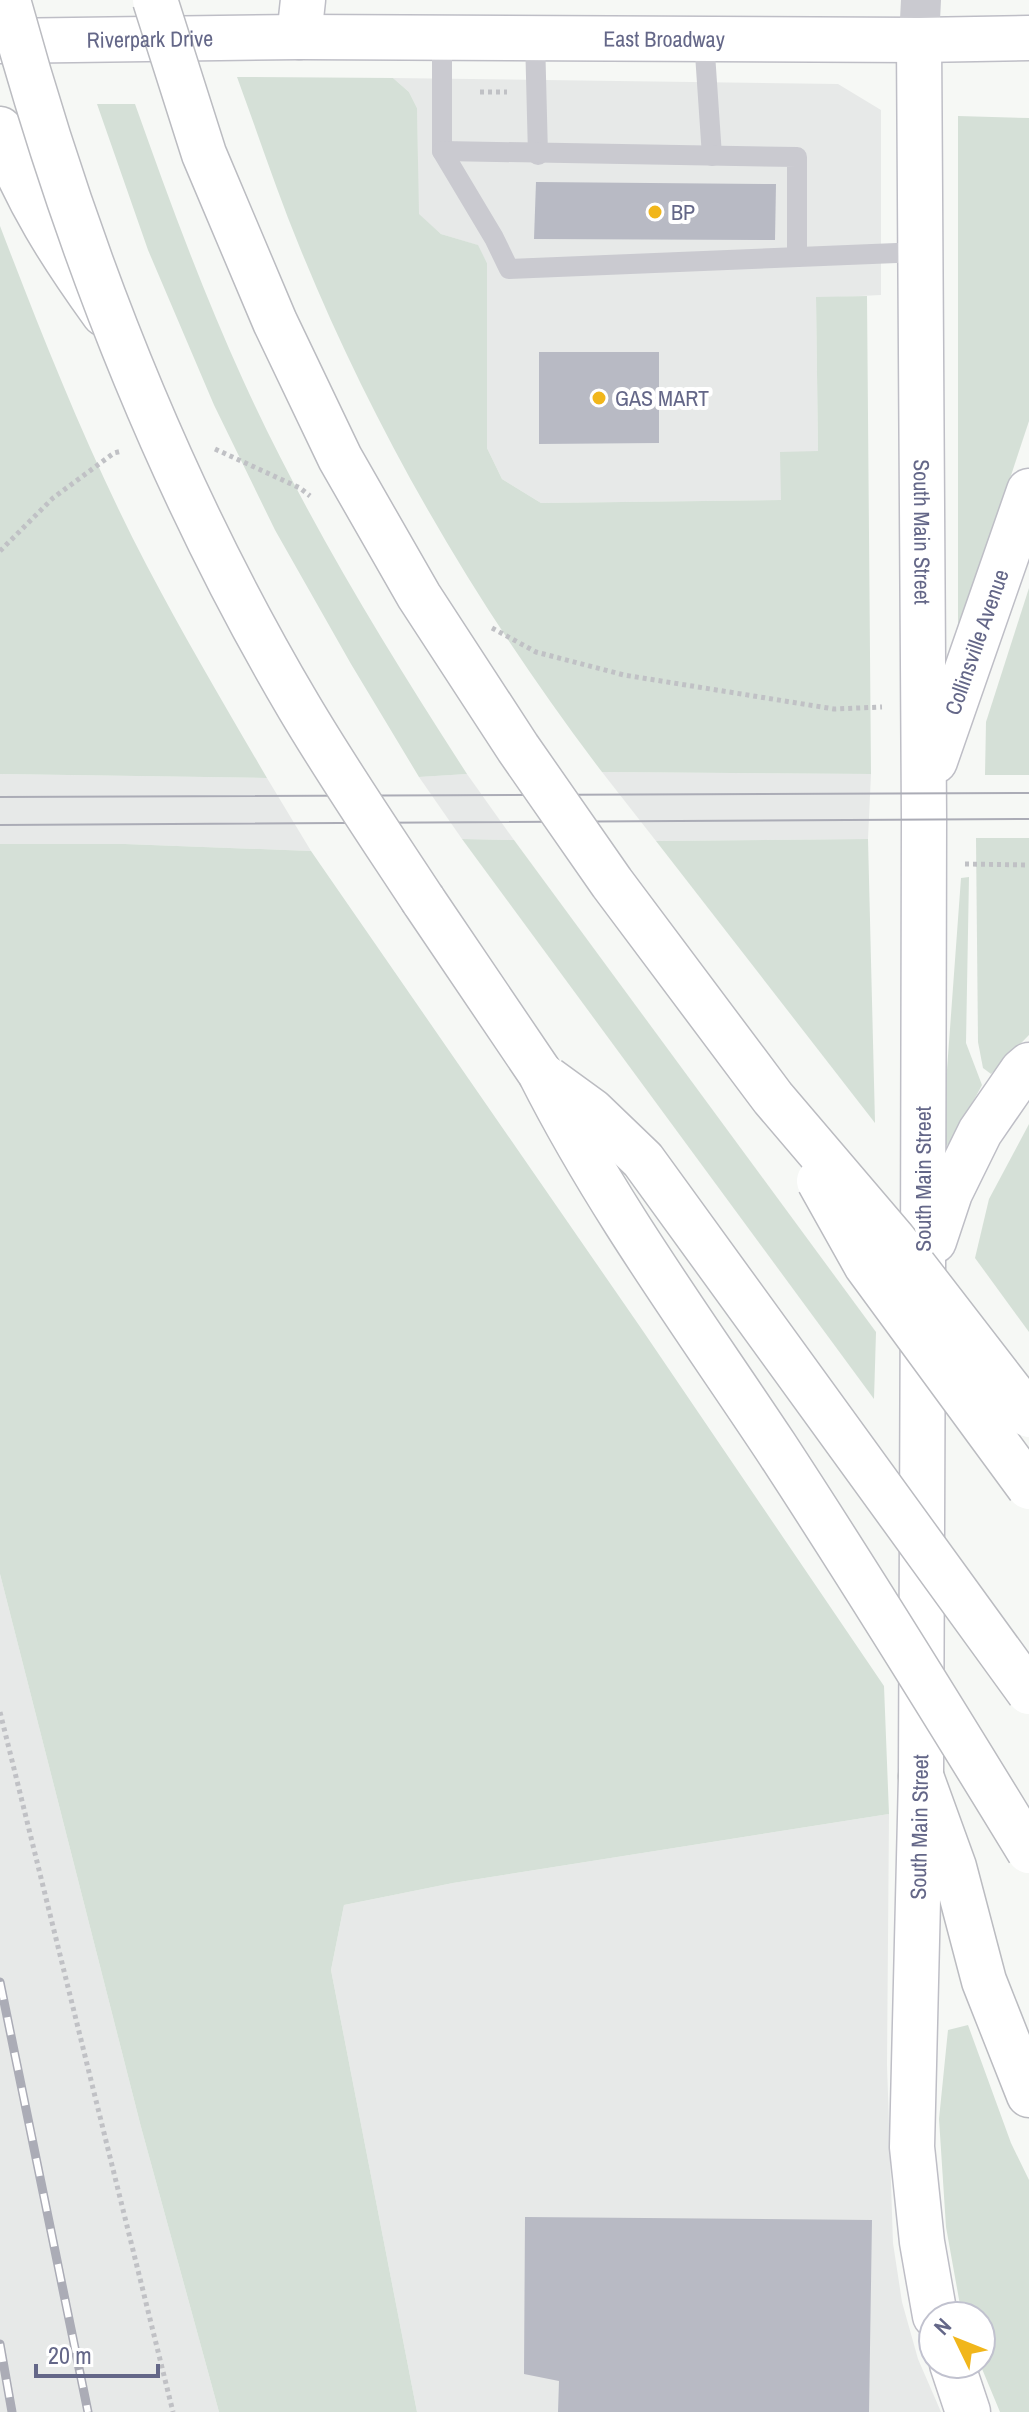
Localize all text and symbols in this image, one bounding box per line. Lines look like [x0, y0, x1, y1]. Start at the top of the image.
street label: Riverpark Drive [87, 23, 213, 55]
street label: East Broadway [603, 23, 725, 54]
place label: BP [671, 197, 695, 227]
marker: BP [646, 203, 664, 221]
place label: GAS MART [615, 383, 709, 413]
marker: GAS MART [590, 389, 608, 407]
street label: South Main Street [907, 459, 938, 605]
street label: Collinsville Avenue [937, 565, 1016, 719]
street label: South Main Street [908, 1106, 938, 1252]
street label: South Main Street [903, 1754, 935, 1900]
north arrow [917, 2300, 997, 2380]
text: N [927, 2311, 958, 2341]
scale bar [36, 2328, 158, 2378]
text: 20 m [48, 2339, 92, 2371]

